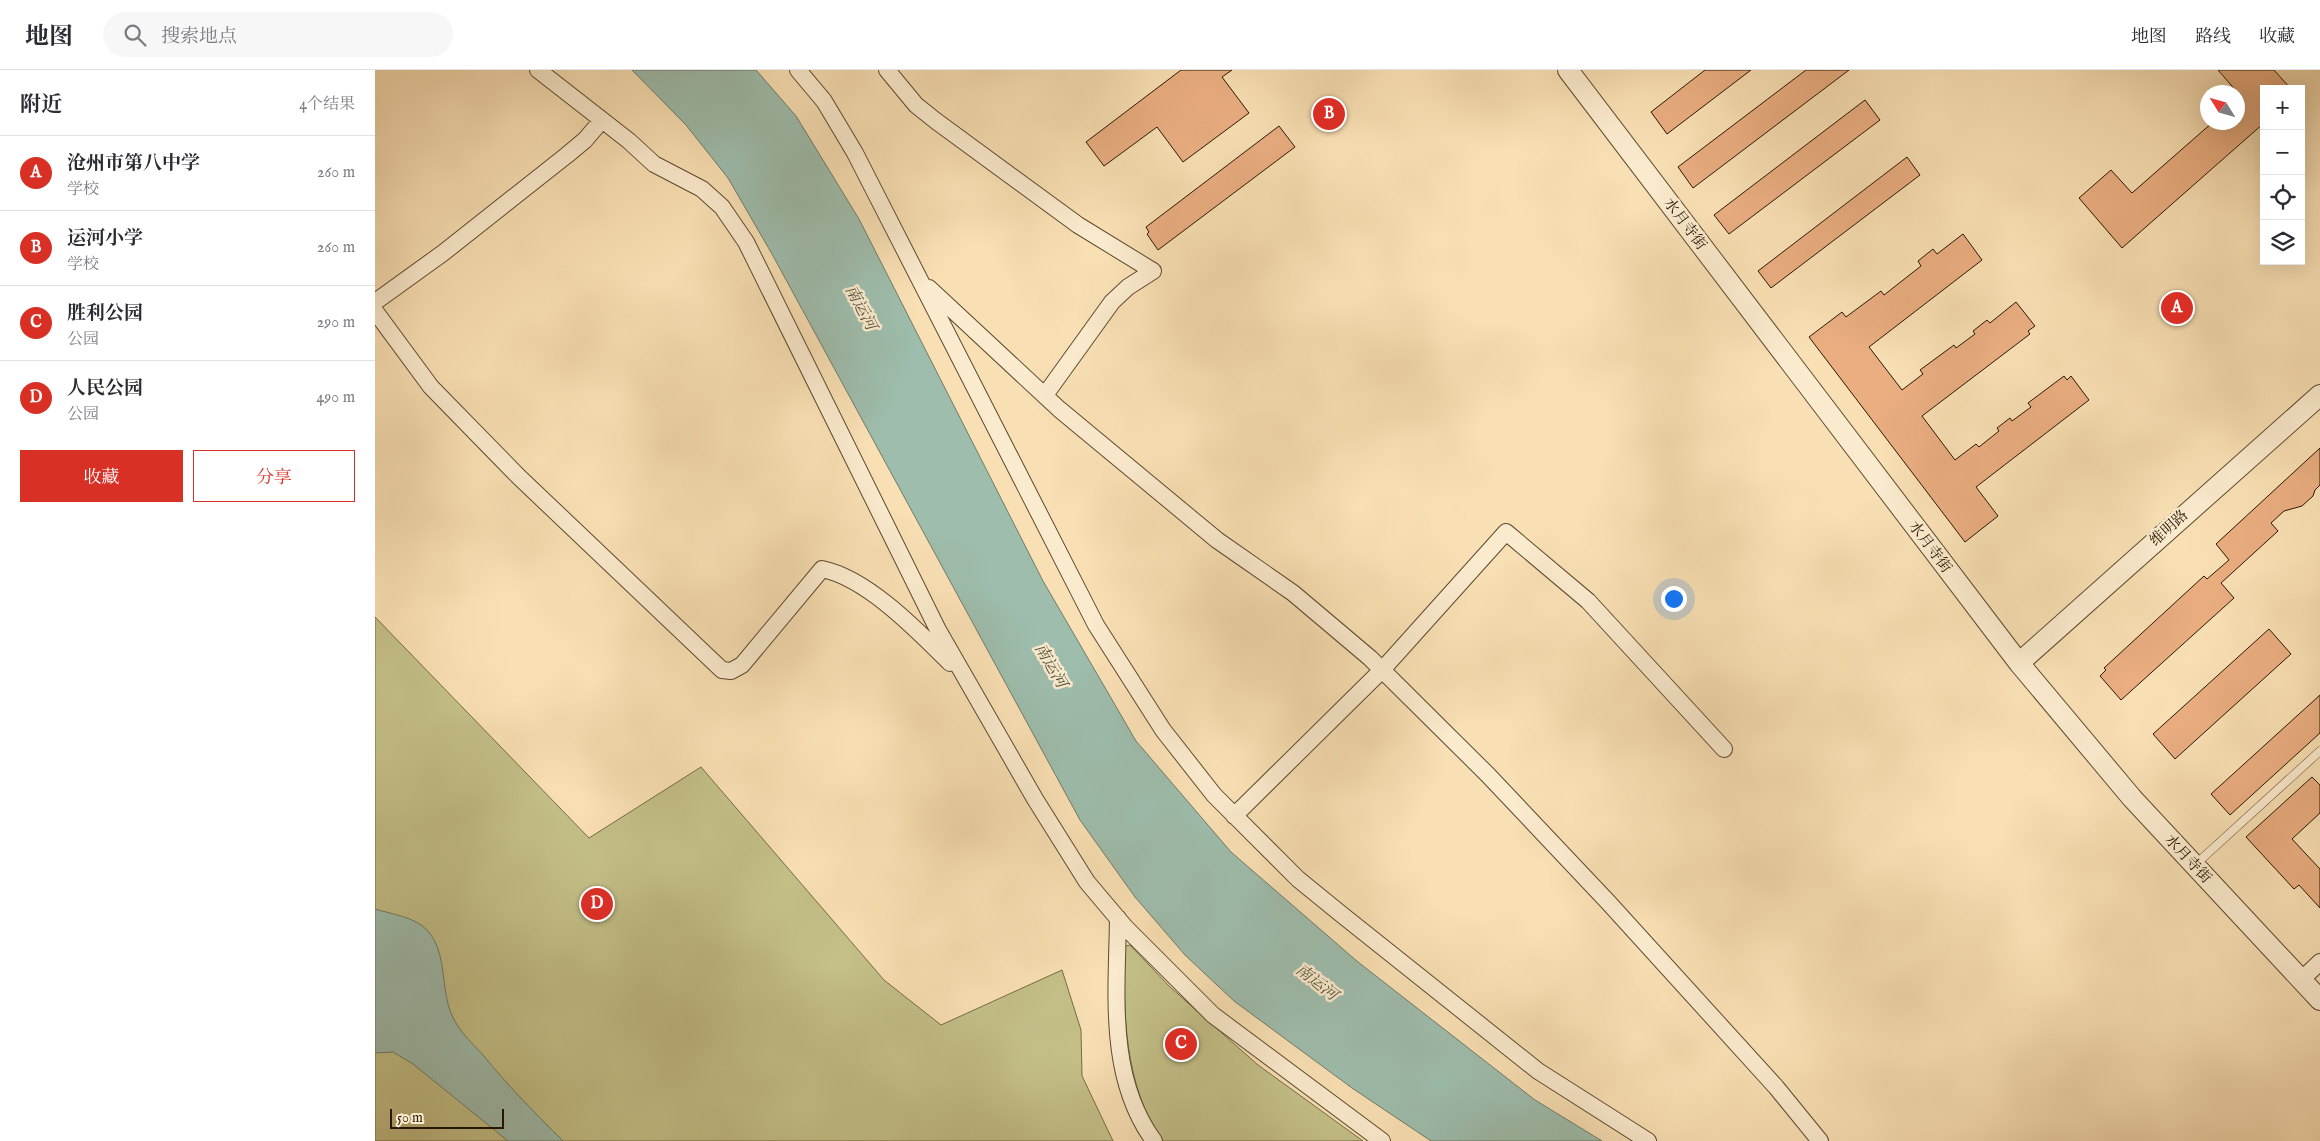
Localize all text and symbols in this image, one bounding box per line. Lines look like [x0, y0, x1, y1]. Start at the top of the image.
search box [103, 12, 453, 57]
icon: search [121, 21, 149, 49]
text: 地图 [25, 22, 73, 53]
text: 搜索地点 [161, 25, 237, 49]
text: 地图 [2131, 26, 2167, 49]
text: 路线 [2195, 26, 2231, 49]
text: 收藏 [2259, 26, 2295, 49]
north arrow [2200, 85, 2245, 130]
map controls [2260, 85, 2305, 265]
button: + [2260, 85, 2305, 130]
text: 附近 [20, 92, 62, 119]
text: 4个结果 [299, 95, 355, 115]
pin: B [1313, 95, 1345, 133]
button: − [2260, 130, 2305, 175]
text: 沧州市第八中学 [67, 152, 200, 176]
text: A [31, 163, 41, 183]
text: 260 m [317, 163, 355, 183]
button: locate [2260, 175, 2305, 220]
text: 学校 [67, 180, 99, 200]
street label: 水月寺街 [1659, 194, 1711, 254]
button: layers [2260, 220, 2305, 265]
text: 运河小学 [67, 227, 143, 251]
text: B [31, 238, 41, 258]
text: 260 m [317, 238, 355, 258]
text: 学校 [67, 255, 99, 275]
water label: 南运河 [840, 282, 882, 337]
pin: A [2161, 289, 2193, 327]
text: 胜利公园 [67, 302, 143, 326]
text: C [30, 313, 42, 333]
text: 290 m [317, 313, 355, 333]
text: 公园 [67, 330, 99, 350]
text: 人民公园 [67, 377, 143, 401]
text: D [30, 388, 42, 408]
text: 490 m [316, 388, 355, 408]
text: 公园 [67, 405, 99, 425]
button: 收藏 [20, 450, 183, 502]
button: 分享 [193, 450, 355, 502]
street label: 维明路 [2146, 506, 2192, 550]
street label: 水月寺街 [1904, 517, 1956, 577]
your location [1661, 586, 1687, 612]
water label: 南运河 [1029, 640, 1072, 694]
street label: 水月寺街 [2161, 831, 2215, 887]
pin: D [581, 885, 613, 923]
water label: 南运河 [1291, 960, 1343, 1007]
pin: C [1165, 1025, 1197, 1063]
scale bar [390, 1106, 504, 1129]
text: 50 m [397, 1109, 423, 1127]

